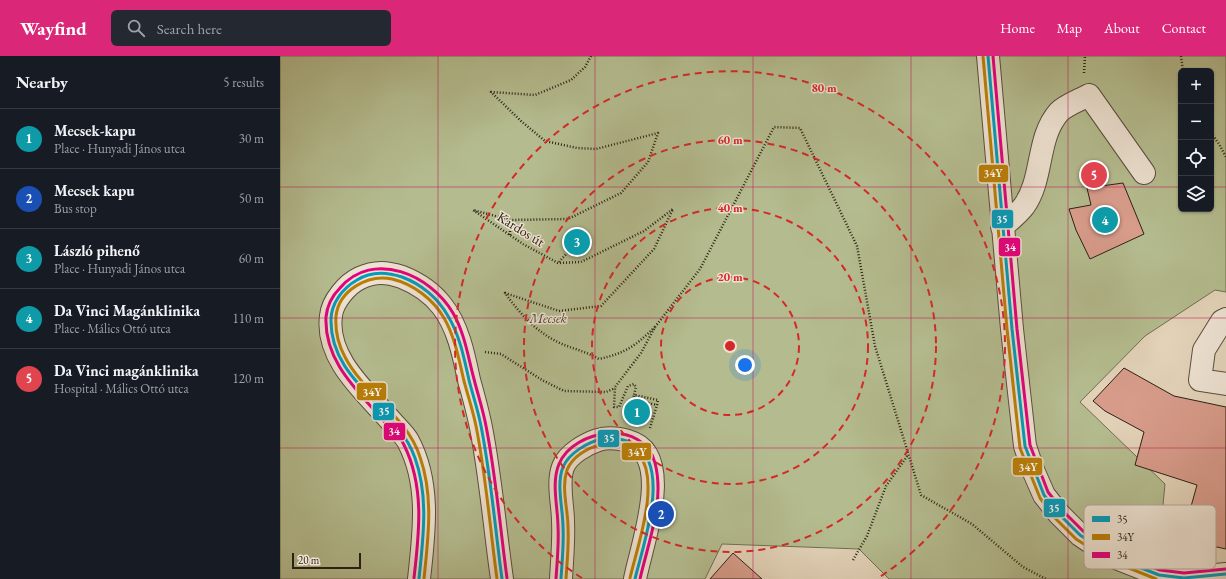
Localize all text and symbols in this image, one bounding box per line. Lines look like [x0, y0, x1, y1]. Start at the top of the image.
search box [111, 10, 391, 46]
text: Wayfind [20, 16, 87, 41]
icon: search [125, 17, 147, 39]
text: Search here [157, 19, 222, 38]
text: Home [1000, 19, 1035, 37]
text: Map [1057, 19, 1082, 37]
text: About [1104, 19, 1140, 37]
text: Contact [1162, 19, 1206, 37]
map controls [1178, 68, 1214, 212]
button: + [1178, 68, 1214, 104]
text: Nearby [16, 71, 68, 93]
text: 5 results [223, 74, 264, 91]
text: 80 m [811, 80, 837, 96]
button: − [1178, 104, 1214, 140]
text: Mecsek-kapu [54, 121, 136, 140]
text: 1 [26, 130, 32, 147]
text: 30 m [239, 130, 264, 147]
text: 60 m [717, 132, 743, 148]
text: Place · Hunyadi János utca [54, 140, 185, 157]
button: locate [1178, 140, 1214, 176]
pin: 5 [1081, 160, 1107, 190]
line badge: 34Y [978, 164, 1009, 183]
text: 34Y [984, 166, 1003, 180]
button: layers [1178, 176, 1214, 212]
text: Mecsek kapu [54, 181, 135, 200]
text: 2 [26, 190, 32, 207]
text: 50 m [239, 190, 264, 207]
text: Bus stop [54, 200, 97, 217]
text: 40 m [717, 200, 743, 216]
pin: 4 [1092, 205, 1118, 235]
street label: Kardos út [494, 207, 549, 251]
line badge: 35 [991, 209, 1014, 229]
text: 35 [996, 212, 1008, 226]
pin: 3 [564, 227, 590, 257]
line badge: 34 [998, 237, 1021, 257]
text: 34 [1004, 240, 1016, 254]
text: László pihenő [54, 241, 140, 260]
text: 3 [26, 250, 32, 267]
text: 60 m [239, 250, 264, 267]
text: Place · Hunyadi János utca [54, 260, 185, 277]
text: 20 m [717, 269, 743, 285]
text: Da Vinci Magánklinika [54, 301, 200, 320]
park label: Mecsek [528, 309, 567, 327]
text: 4 [26, 310, 32, 327]
text: 110 m [233, 310, 264, 327]
text: Place · Málics Ottó utca [54, 320, 171, 337]
centre of rings [723, 339, 737, 353]
your location [735, 355, 755, 375]
text: Da Vinci magánklinika [54, 361, 199, 380]
text: 5 [26, 370, 32, 387]
text: 120 m [233, 370, 264, 387]
text: Hospital · Málics Ottó utca [54, 380, 189, 397]
line badge: 34Y [356, 382, 387, 401]
text: 34Y [363, 385, 382, 399]
pin: 1 [624, 397, 650, 427]
line badge: 35 [372, 402, 395, 421]
text: 35 [378, 404, 390, 418]
line badge: 34 [383, 422, 406, 441]
text: 34 [388, 424, 400, 438]
line badge: 35 [597, 429, 620, 448]
text: 35 [603, 431, 615, 445]
line badge: 34Y [621, 442, 652, 461]
text: 34Y [628, 445, 647, 459]
line badge: 34Y [1012, 457, 1043, 476]
text: 34Y [1019, 460, 1038, 474]
line badge: 35 [1043, 498, 1066, 518]
pin: 2 [648, 499, 674, 529]
text: 35 [1048, 501, 1060, 515]
legend [1084, 505, 1216, 569]
text: 35 [1117, 512, 1128, 526]
text: 34Y [1117, 530, 1135, 544]
text: 34 [1117, 548, 1128, 562]
scale bar [292, 551, 361, 570]
text: 20 m [298, 553, 319, 567]

